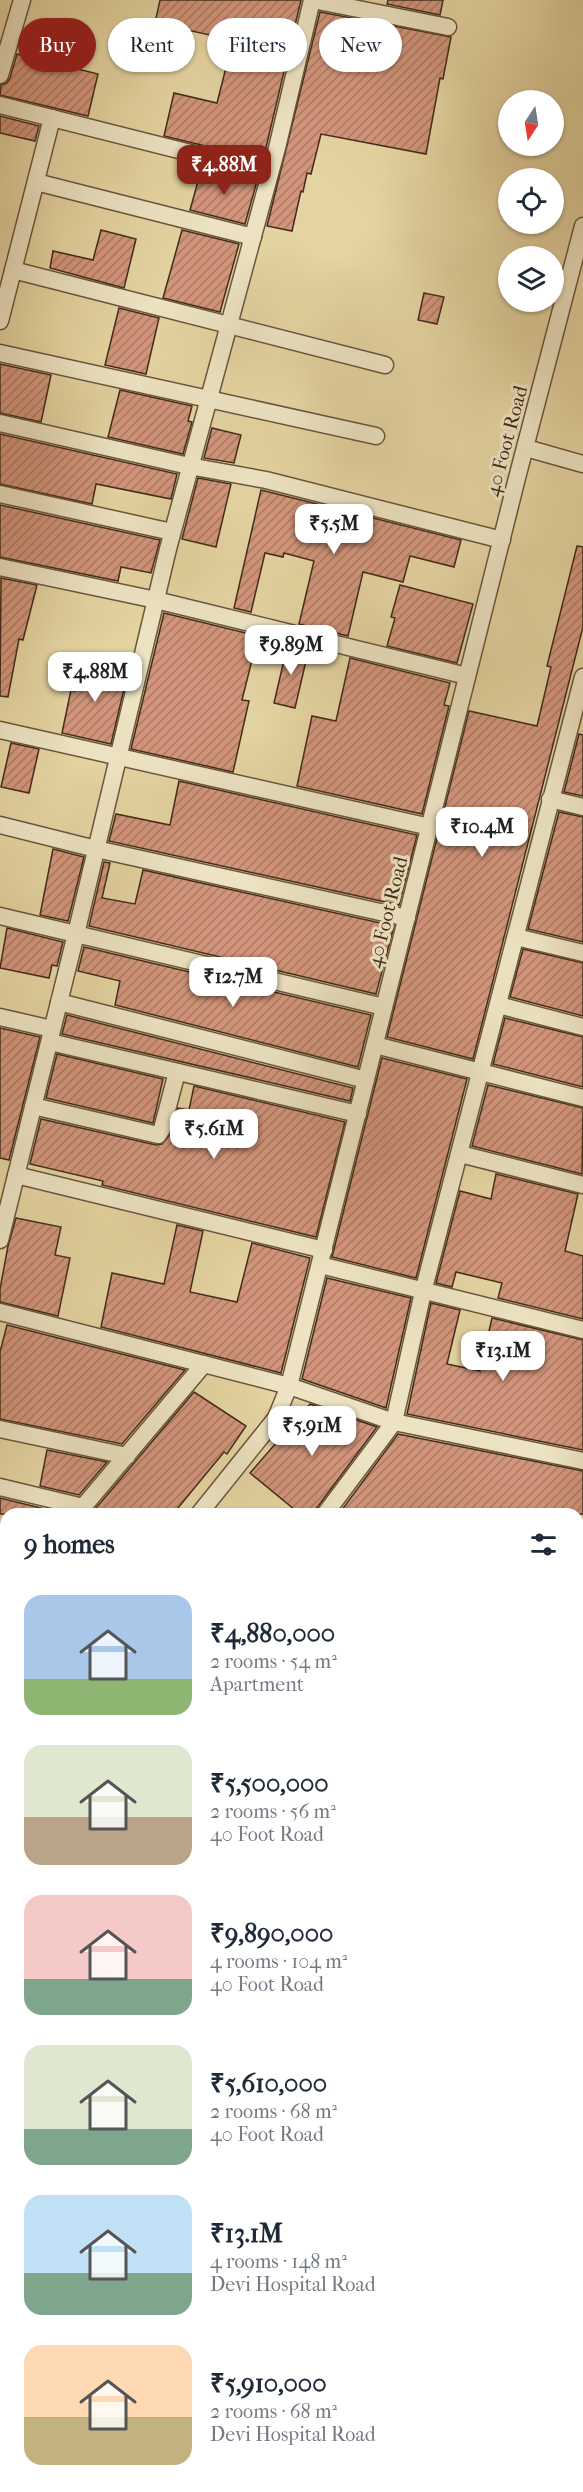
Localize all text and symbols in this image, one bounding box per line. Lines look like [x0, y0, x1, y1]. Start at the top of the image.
chip: Buy [18, 18, 96, 72]
chip: Rent [108, 18, 195, 72]
chip: Filters [207, 18, 307, 72]
chip: New [319, 18, 402, 72]
north arrow [498, 90, 564, 156]
map controls [498, 90, 564, 312]
pin: ₹4.88M [175, 145, 273, 196]
text: ₹4.88M [191, 153, 257, 176]
button: locate [498, 168, 564, 234]
button: layers [498, 246, 564, 312]
street label: 40 Foot Road [481, 382, 533, 499]
pin: ₹5.5M [292, 504, 376, 555]
text: ₹5.5M [309, 512, 359, 535]
pin: ₹9.89M [242, 625, 340, 676]
text: ₹9.89M [259, 633, 323, 656]
pin: ₹4.88M [46, 652, 144, 703]
text: ₹4.88M [62, 660, 128, 683]
pin: ₹10.4M [433, 807, 531, 858]
text: ₹10.4M [450, 815, 514, 838]
street label: 40 Foot Road [363, 853, 413, 970]
pin: ₹12.7M [184, 957, 282, 1008]
text: ₹12.7M [203, 965, 263, 988]
pin: ₹5.61M [165, 1109, 263, 1160]
text: ₹5.61M [184, 1117, 244, 1140]
pin: ₹13.1M [454, 1331, 552, 1382]
text: ₹13.1M [475, 1339, 531, 1362]
pin: ₹5.91M [263, 1406, 361, 1457]
text: ₹5.91M [282, 1414, 342, 1437]
icon: filters [527, 1528, 560, 1561]
text: 9 homes [24, 1529, 115, 1560]
text: ₹4,880,000 [210, 1618, 335, 1649]
icon: home [72, 1619, 144, 1691]
text: 2 rooms · 54 m² [210, 1650, 337, 1673]
text: Apartment [210, 1673, 304, 1696]
text: ₹5,500,000 [210, 1768, 329, 1799]
icon: home [72, 1769, 144, 1841]
text: 2 rooms · 56 m² [210, 1800, 336, 1823]
text: 40 Foot Road [210, 1823, 324, 1846]
text: ₹9,890,000 [210, 1918, 333, 1949]
icon: home [72, 1919, 144, 1991]
text: 4 rooms · 104 m² [210, 1950, 348, 1973]
text: 40 Foot Road [210, 1973, 324, 1996]
text: ₹5,610,000 [210, 2068, 327, 2099]
icon: home [72, 2069, 144, 2141]
text: 2 rooms · 68 m² [210, 2100, 337, 2123]
text: 40 Foot Road [210, 2123, 324, 2146]
text: ₹13.1M [210, 2218, 283, 2249]
icon: home [72, 2219, 144, 2291]
text: 4 rooms · 148 m² [210, 2250, 347, 2273]
text: Devi Hospital Road [210, 2273, 376, 2296]
text: ₹5,910,000 [210, 2368, 327, 2399]
icon: home [72, 2369, 144, 2441]
text: 2 rooms · 68 m² [210, 2400, 337, 2423]
text: Devi Hospital Road [210, 2423, 376, 2446]

